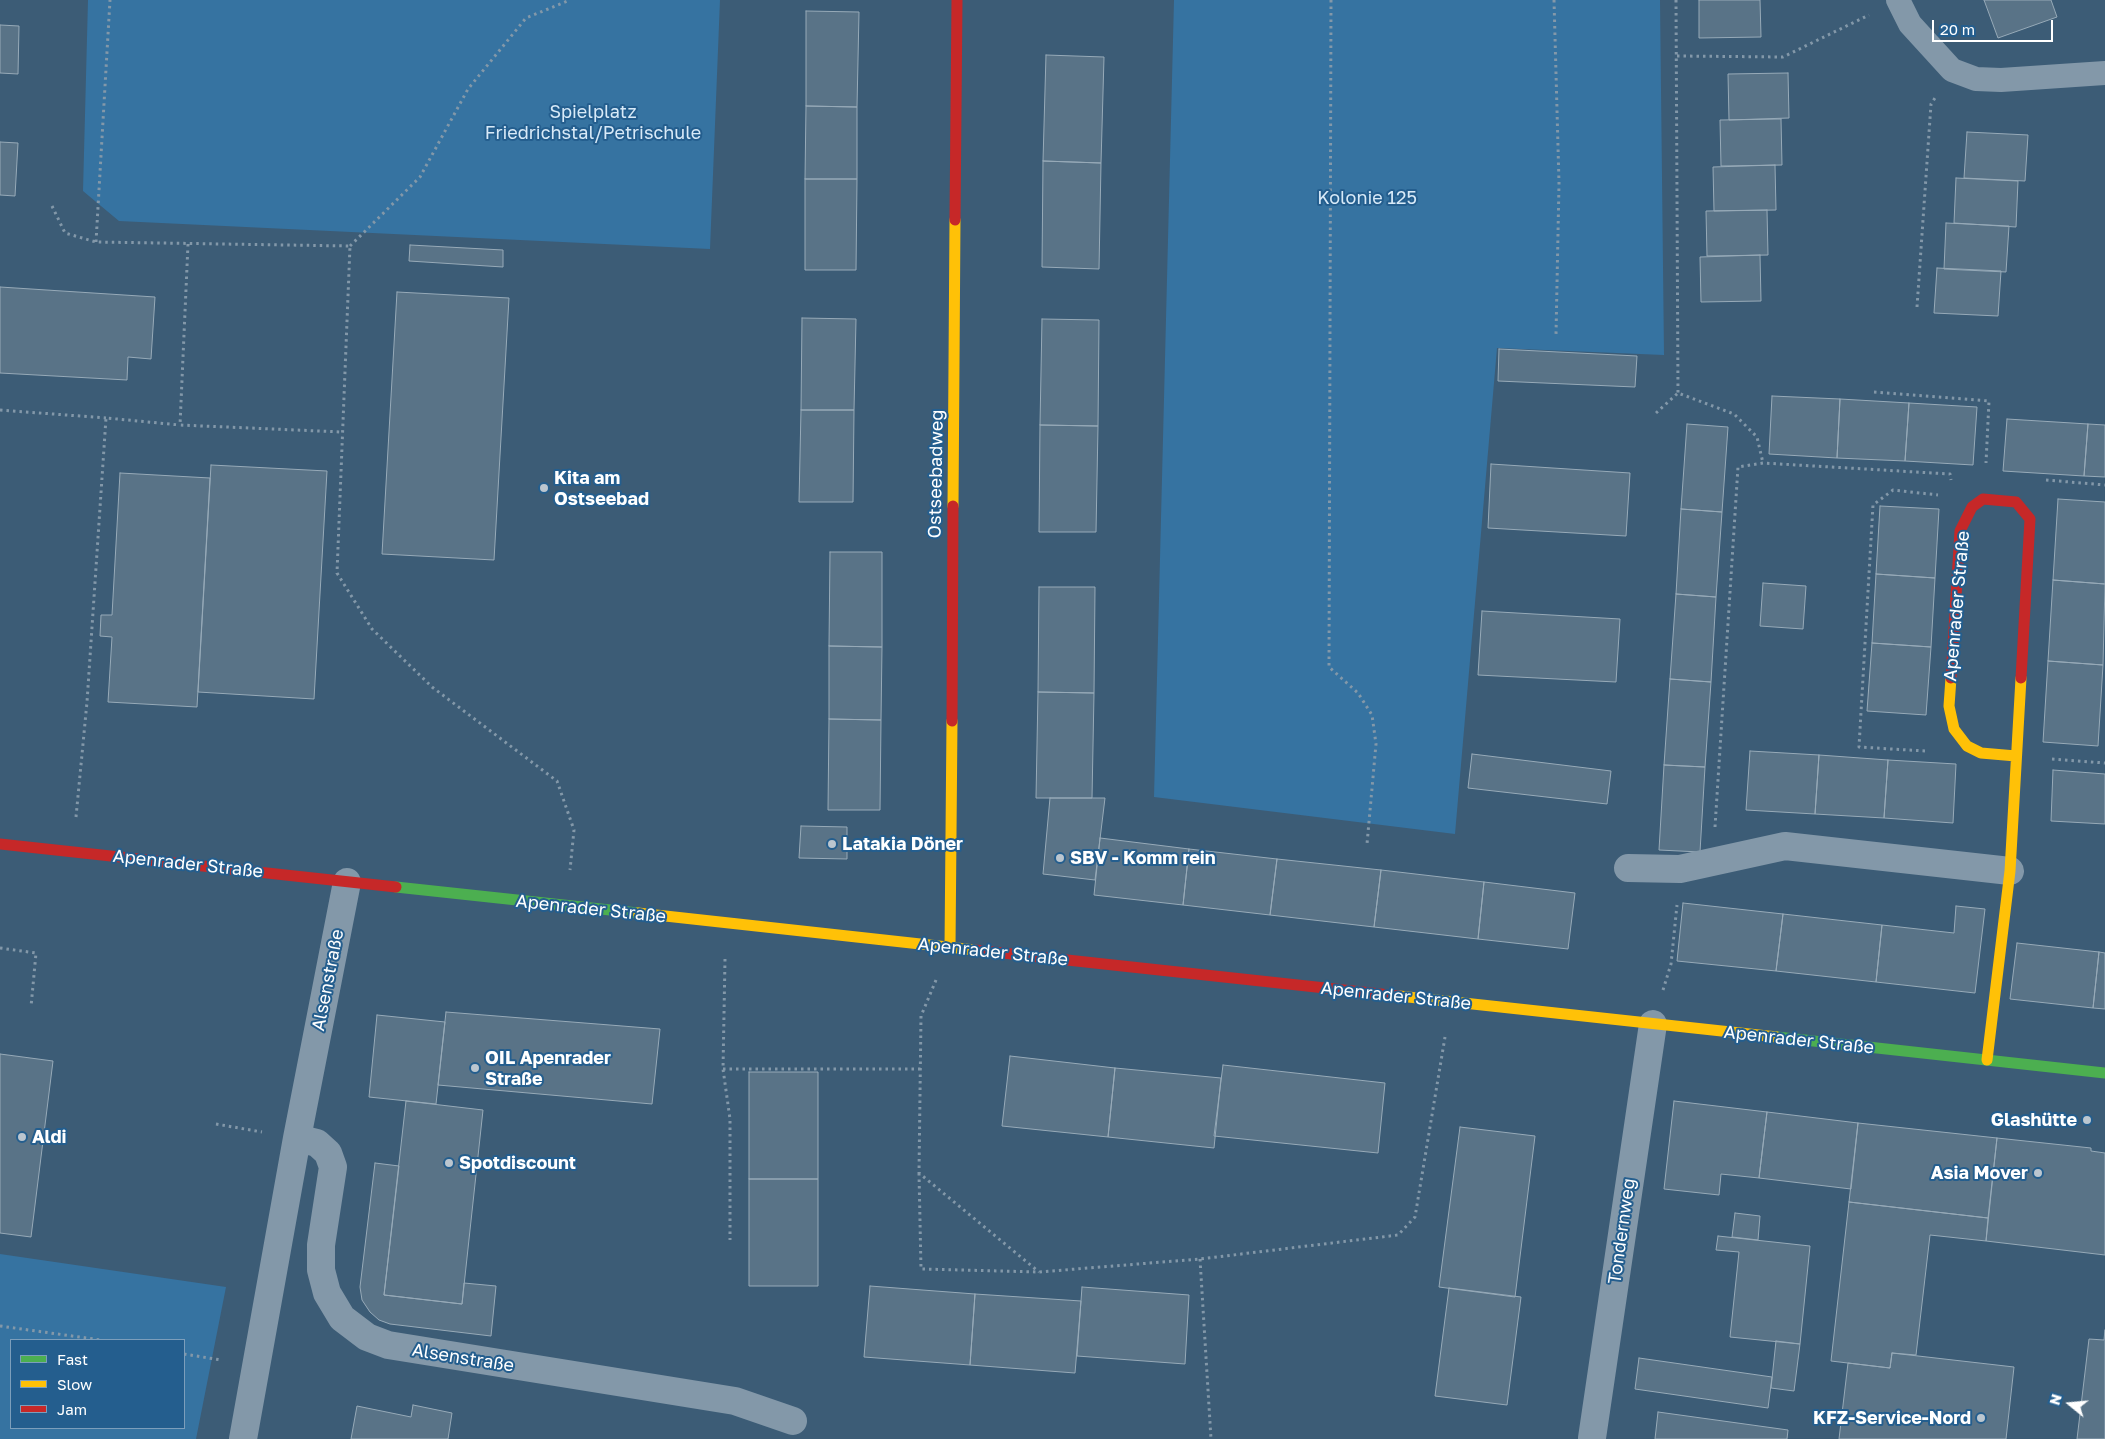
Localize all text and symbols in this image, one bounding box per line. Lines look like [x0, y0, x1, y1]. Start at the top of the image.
scale bar [1935, 10, 2056, 42]
text: 20 m [1940, 20, 1975, 38]
park label: Spielplatz Friedrichstal/Petrischule [485, 101, 701, 144]
park label: Kolonie 125 [1317, 187, 1417, 209]
street label: Ostseebadweg [924, 409, 948, 539]
place label: Kita am Ostseebad [554, 467, 649, 509]
marker: Kita am Ostseebad [538, 482, 550, 494]
street label: Apenrader Straße [1940, 530, 1974, 682]
place label: Latakia Döner [842, 833, 963, 855]
marker: Latakia Döner [826, 838, 838, 850]
street label: Apenrader Straße [112, 845, 264, 883]
place label: SBV - Komm rein [1070, 847, 1216, 869]
marker: SBV - Komm rein [1054, 852, 1066, 864]
street label: Apenrader Straße [515, 890, 667, 928]
street label: Alsenstraße [308, 927, 348, 1033]
street label: Apenrader Straße [917, 933, 1069, 971]
street label: Apenrader Straße [1320, 977, 1472, 1015]
street label: Apenrader Straße [1723, 1021, 1875, 1059]
place label: OIL Apenrader Straße [485, 1047, 611, 1090]
marker: OIL Apenrader Straße [469, 1062, 481, 1074]
place label: Glashütte [1991, 1109, 2077, 1131]
marker: Glashütte [2081, 1114, 2093, 1126]
place label: Aldi [32, 1126, 67, 1148]
marker: Aldi [16, 1131, 28, 1143]
place label: Spotdiscount [459, 1152, 576, 1174]
marker: Spotdiscount [443, 1157, 455, 1169]
place label: Asia Mover [1931, 1162, 2028, 1184]
marker: Asia Mover [2032, 1167, 2044, 1179]
street label: Tondernweg [1604, 1177, 1640, 1285]
legend [10, 1339, 185, 1429]
street label: Alsenstraße [410, 1339, 516, 1377]
text: Fast [57, 1350, 88, 1368]
text: Slow [57, 1375, 92, 1393]
north arrow [2045, 1379, 2095, 1429]
text: N [2045, 1392, 2065, 1407]
text: Jam [57, 1400, 87, 1418]
place label: KFZ-Service-Nord [1813, 1407, 1971, 1429]
marker: KFZ-Service-Nord [1975, 1412, 1987, 1424]

